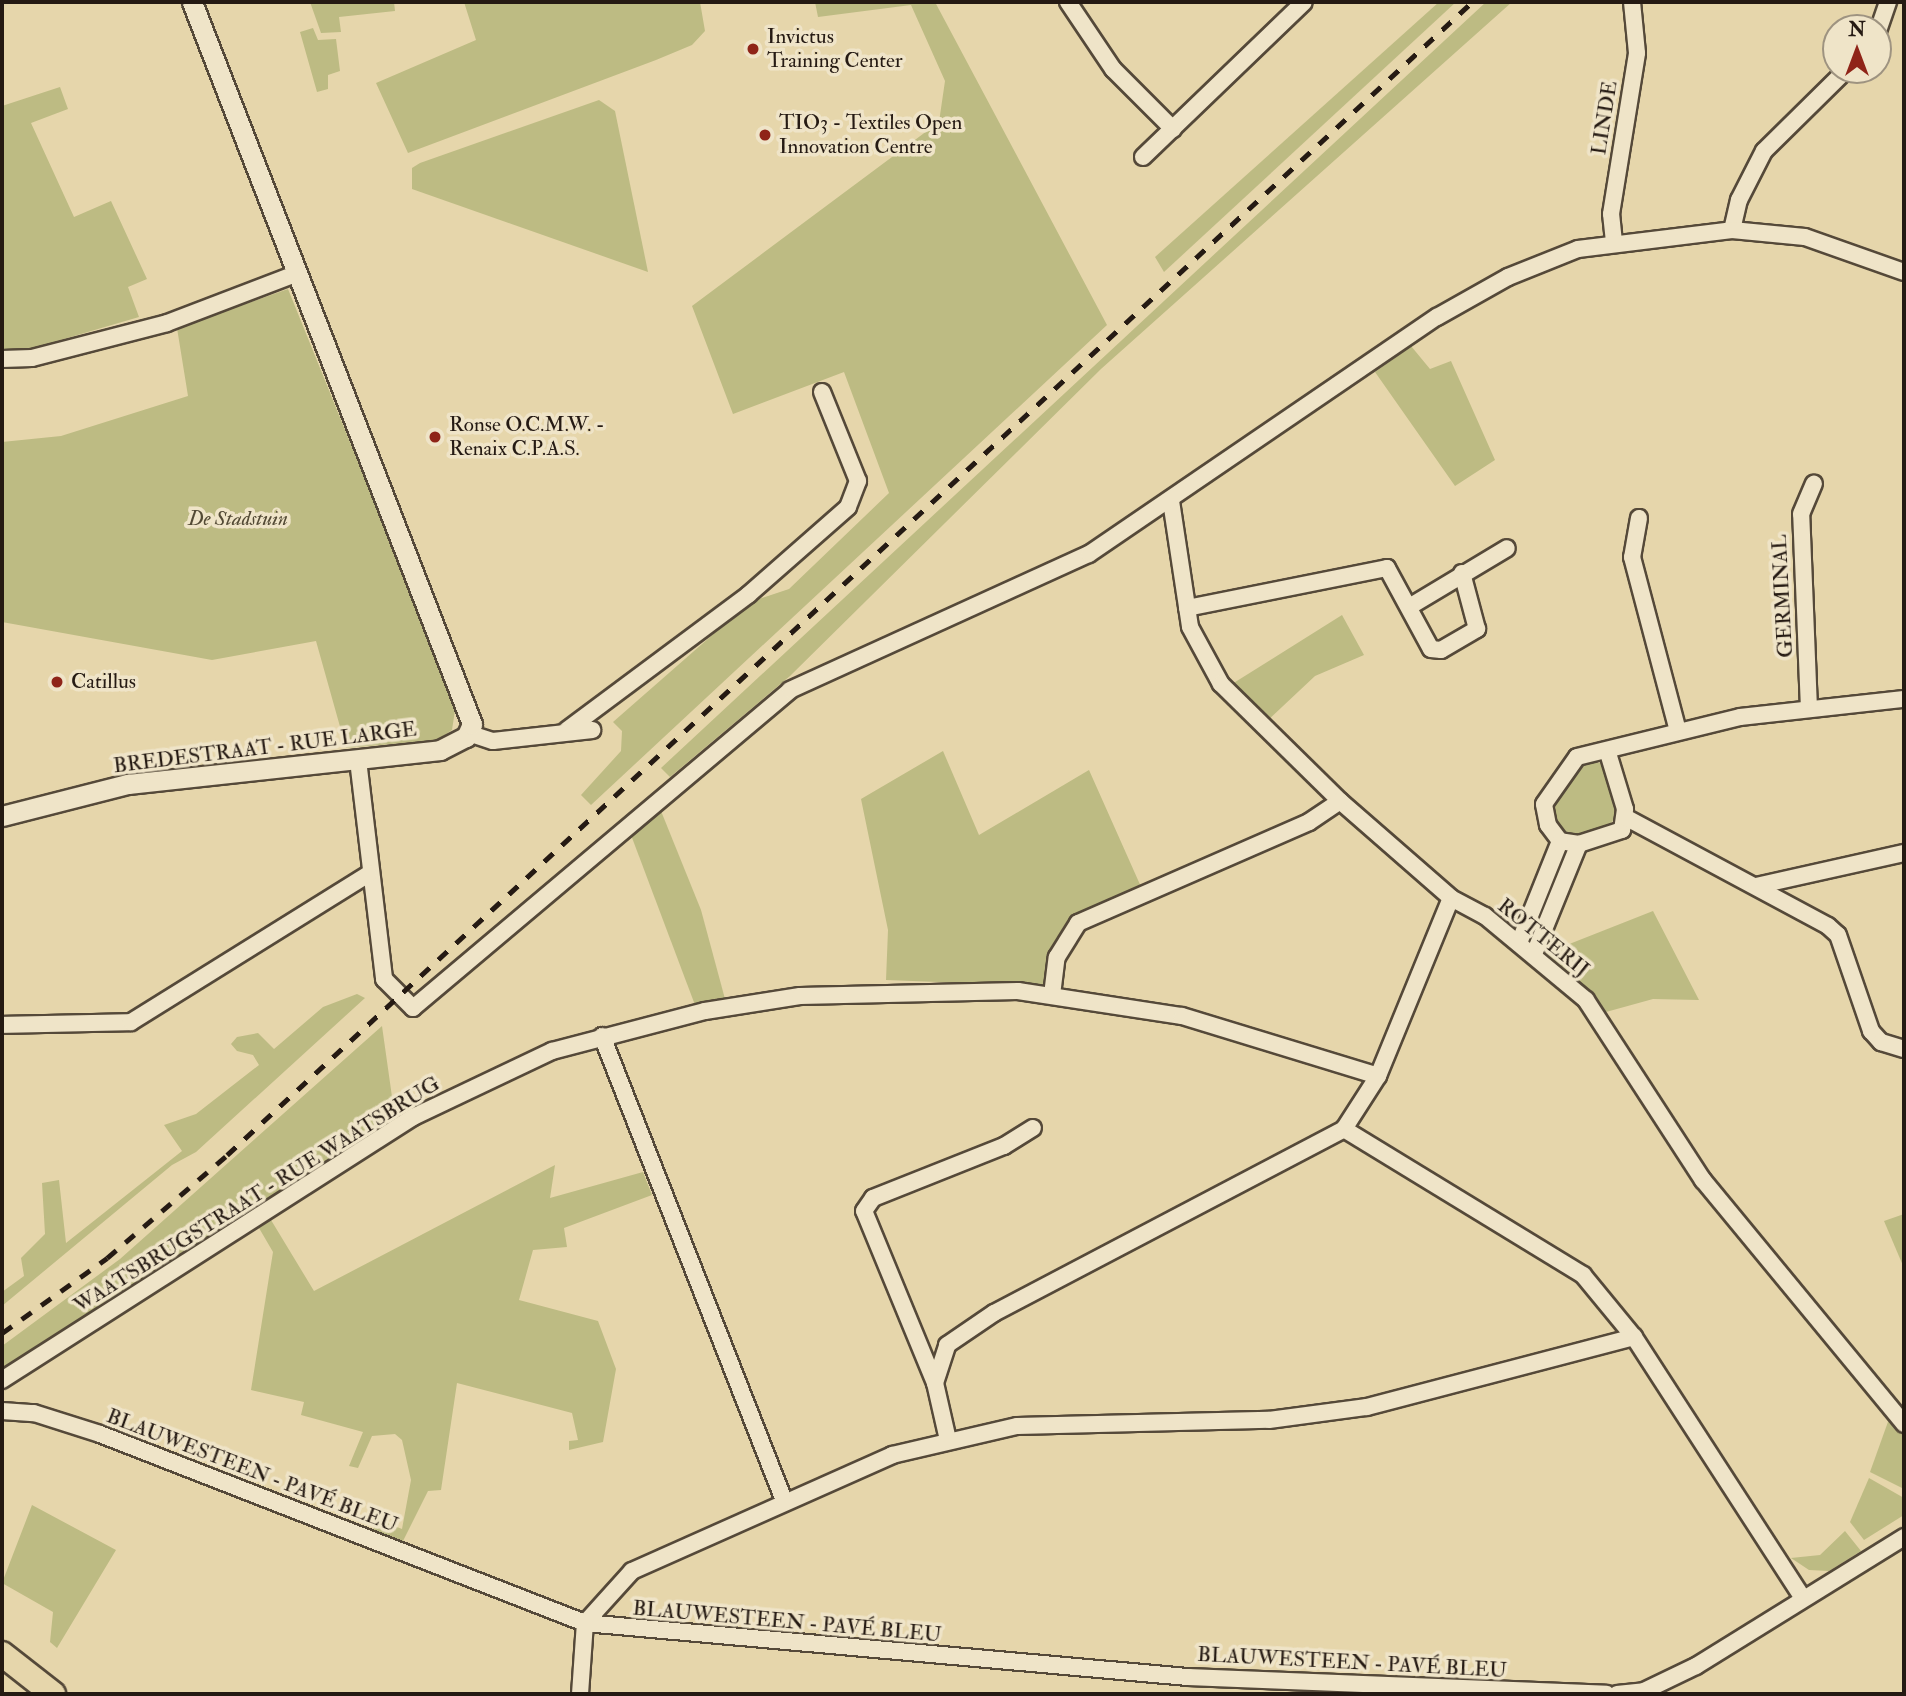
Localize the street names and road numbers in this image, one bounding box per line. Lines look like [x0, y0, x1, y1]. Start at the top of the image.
street label: LINDE [1587, 79, 1623, 157]
street label: GERMINAL [1767, 534, 1799, 658]
street label: BREDESTRAAT - RUE LARGE [112, 717, 418, 779]
street label: ROTTERIJ [1492, 893, 1594, 983]
street label: WAATSBRUGSTRAAT - RUE WAATSBRUG [69, 1071, 445, 1319]
street label: BLAUWESTEEN - PAVÉ BLEU [103, 1404, 401, 1538]
street label: BLAUWESTEEN - PAVÉ BLEU [632, 1596, 942, 1648]
street label: BLAUWESTEEN - PAVÉ BLEU [1197, 1642, 1507, 1684]

